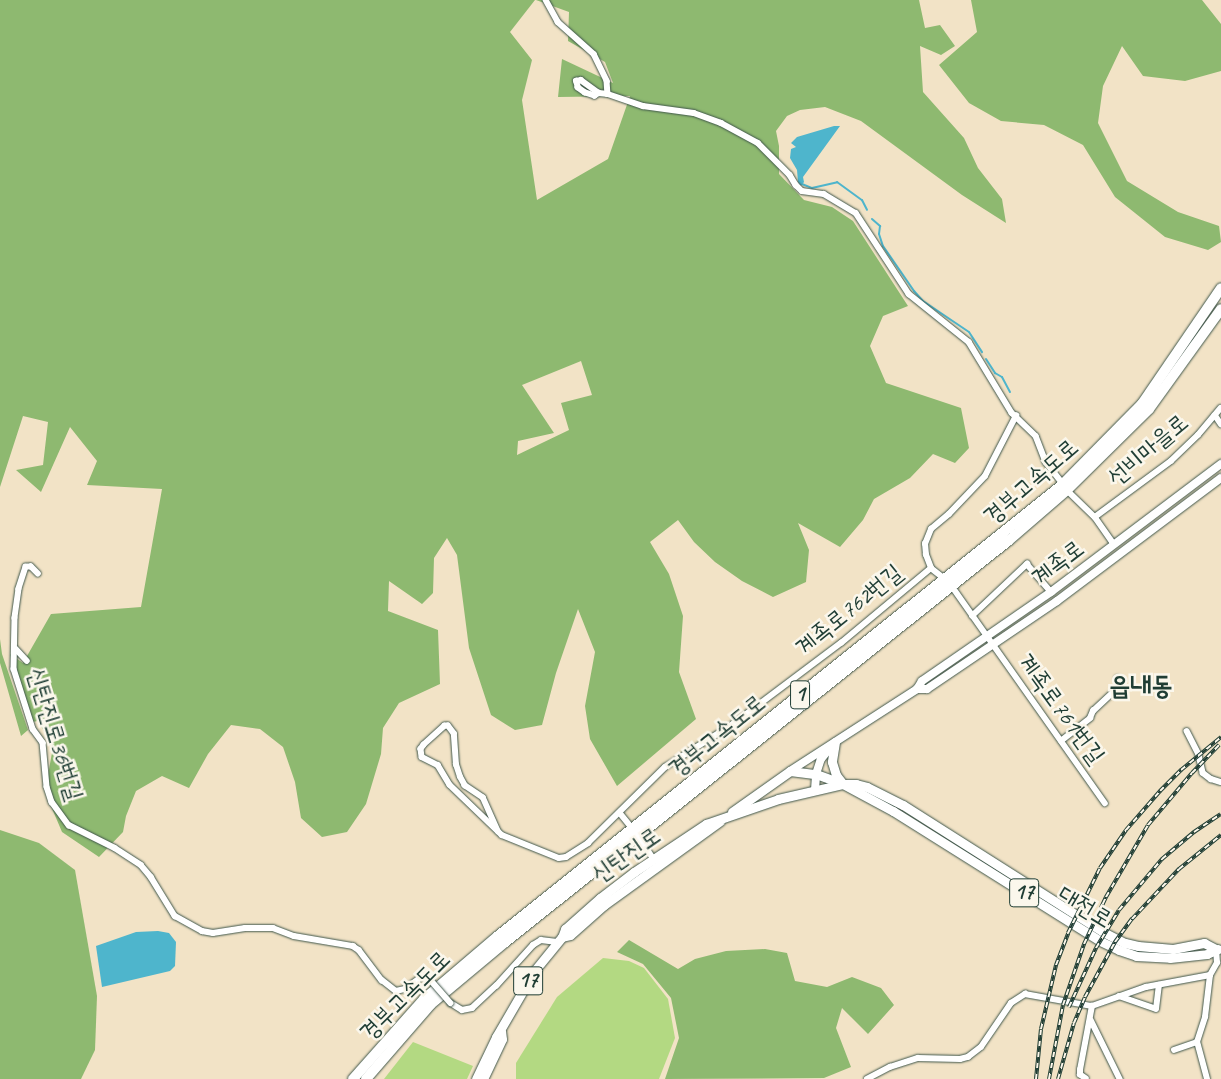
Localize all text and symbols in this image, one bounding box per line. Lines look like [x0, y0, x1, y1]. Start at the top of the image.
street label: 선비마을로 [1102, 408, 1194, 492]
street label: 경부고속도로 [978, 433, 1084, 531]
street label: 계족로 [1026, 534, 1090, 592]
street label: 계족로762번길 [790, 558, 908, 662]
street label: 계족로761번길 [1011, 648, 1111, 770]
street label: 신탄진로36번길 [21, 664, 89, 804]
district label: 읍내동 [1110, 670, 1172, 702]
road number: 1 [790, 676, 810, 714]
street label: 경부고속도로 [663, 688, 771, 784]
street label: 신탄진로 [586, 821, 666, 889]
road number: 17 [1009, 874, 1039, 912]
street label: 대전로 [1053, 880, 1117, 934]
street label: 경부고속도로 [354, 945, 456, 1047]
road number: 17 [513, 961, 543, 1000]

